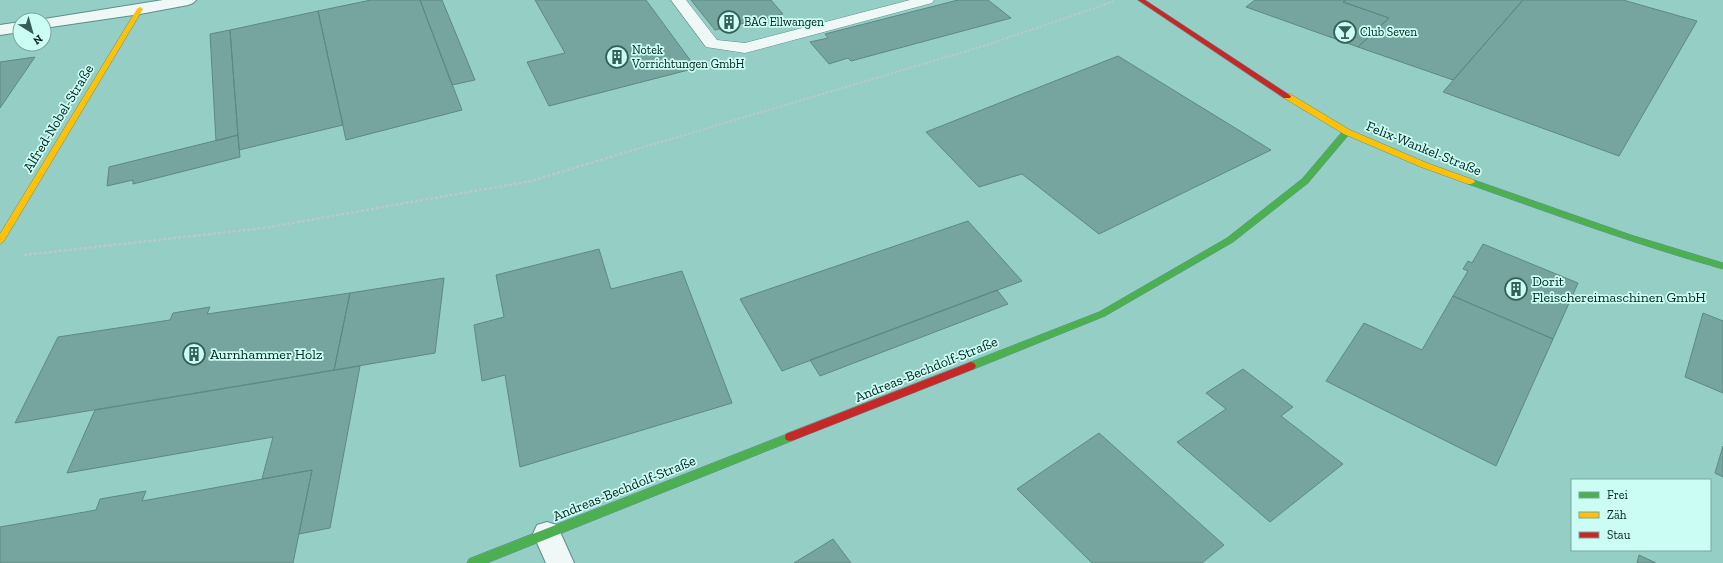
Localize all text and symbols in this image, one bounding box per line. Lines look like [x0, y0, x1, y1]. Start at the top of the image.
building icon: BAG Ellwangen [716, 9, 742, 35]
north arrow [12, 12, 52, 52]
place label: BAG Ellwangen [744, 15, 824, 29]
bar icon: Club Seven [1332, 19, 1358, 45]
place label: Club Seven [1360, 25, 1417, 39]
text: N [30, 32, 45, 48]
place label: Notek Vorrichtungen GmbH [631, 43, 745, 71]
building icon: Notek Vorrichtungen GmbH [604, 44, 630, 70]
street label: Alfred-Nobel-Straße [20, 61, 97, 175]
street label: Felix-Wankel-Straße [1364, 118, 1484, 180]
place label: Dorit Fleischereimaschinen GmbH [1532, 273, 1706, 306]
building icon: Dorit Fleischereimaschinen GmbH [1503, 276, 1529, 302]
street label: Andreas-Bechdolf-Straße [852, 333, 1000, 406]
building icon: Aurnhammer Holz [181, 341, 207, 367]
place label: Aurnhammer Holz [210, 346, 323, 363]
street label: Andreas-Bechdolf-Straße [550, 452, 698, 525]
legend [1571, 479, 1711, 551]
text: Frei [1607, 488, 1628, 502]
text: Zäh [1607, 508, 1627, 522]
text: Stau [1607, 528, 1631, 542]

